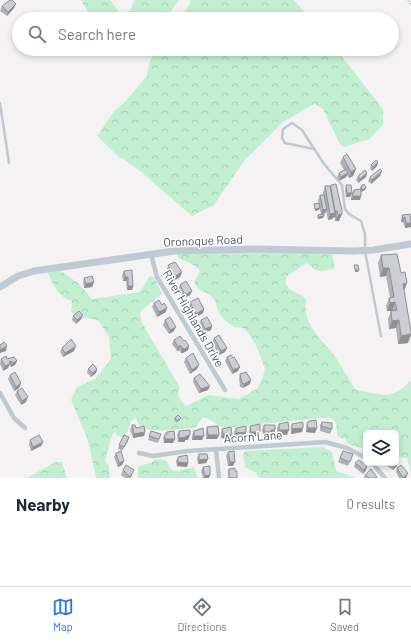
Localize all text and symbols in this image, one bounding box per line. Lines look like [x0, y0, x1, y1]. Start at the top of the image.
search box [12, 12, 399, 56]
icon: search [26, 23, 48, 45]
text: Search here [58, 25, 136, 43]
street label: Oronoque Road [163, 232, 243, 248]
street label: River Highlands Drive [161, 267, 227, 369]
street label: Acorn Lane [223, 427, 283, 445]
map controls [363, 430, 399, 466]
button: layers [363, 430, 399, 466]
text: Nearby [16, 494, 70, 514]
text: 0 results [346, 496, 395, 512]
tab: Map [52, 596, 74, 633]
tab: Directions [177, 596, 227, 633]
tab: Saved [330, 596, 359, 633]

